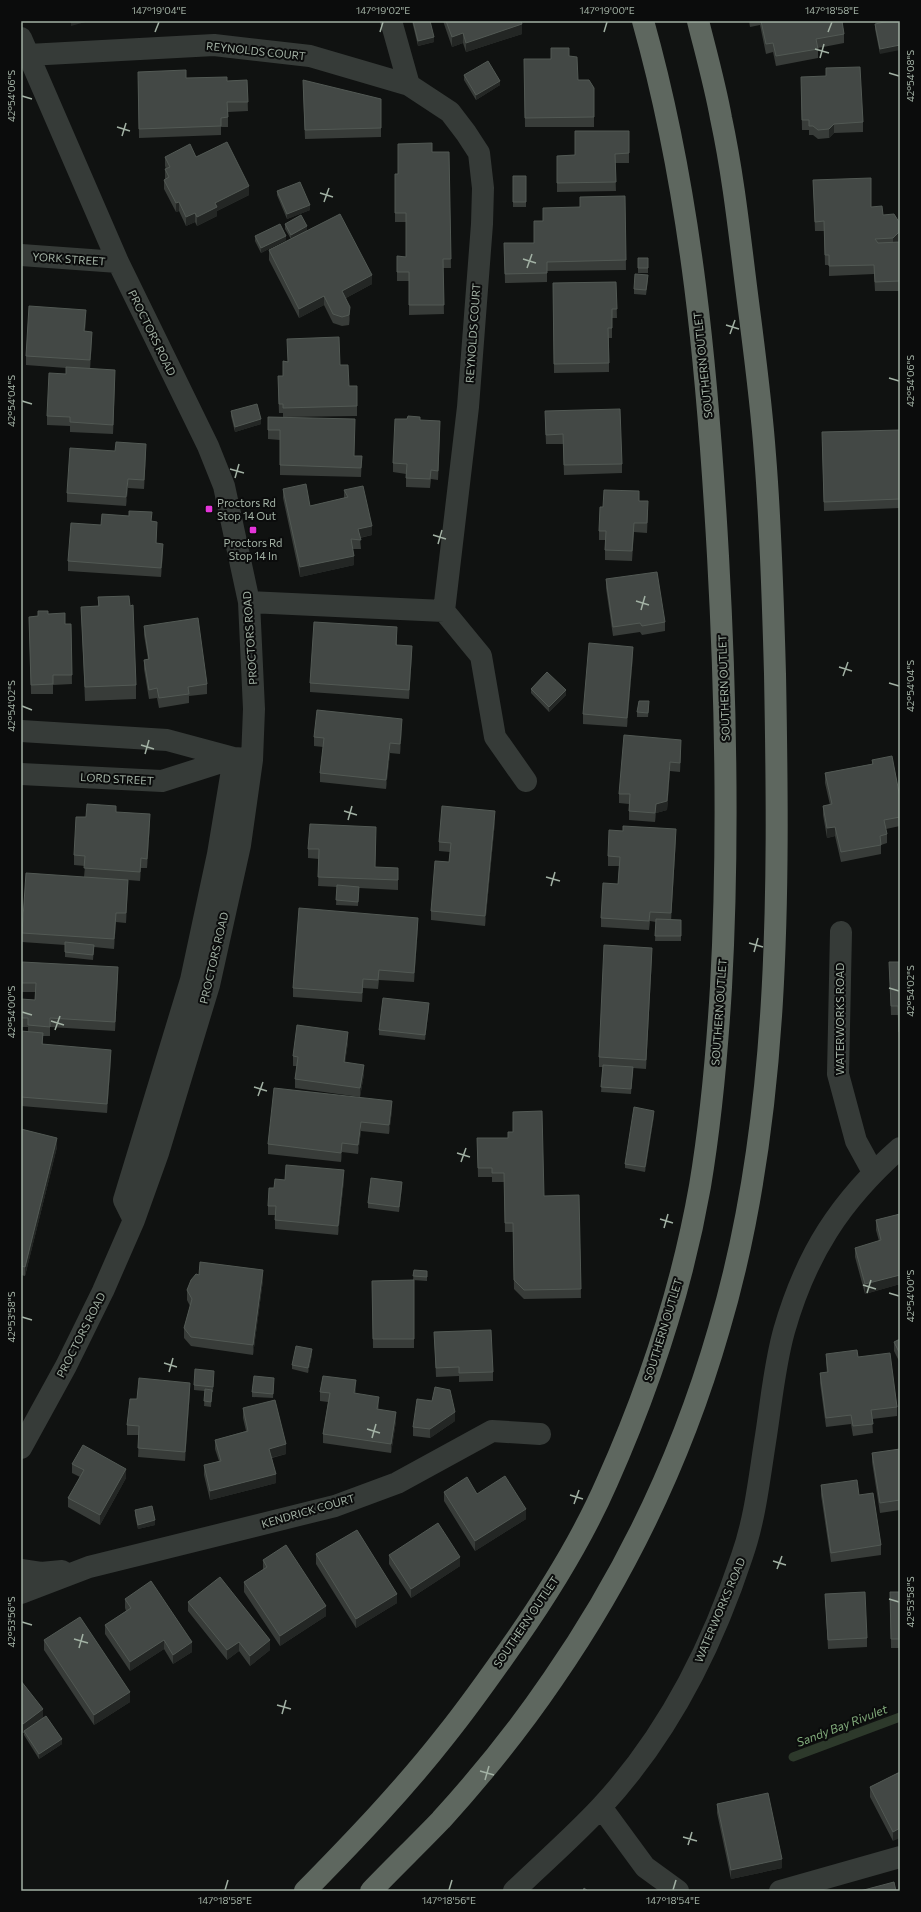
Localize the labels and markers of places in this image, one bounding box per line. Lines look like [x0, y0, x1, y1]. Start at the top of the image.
place label: Proctors Rd Stop 14 Out [217, 496, 276, 522]
marker: Proctors Rd Stop 14 Out [204, 504, 214, 514]
marker: Proctors Rd Stop 14 In [248, 525, 258, 535]
place label: Proctors Rd Stop 14 In [224, 536, 282, 562]

